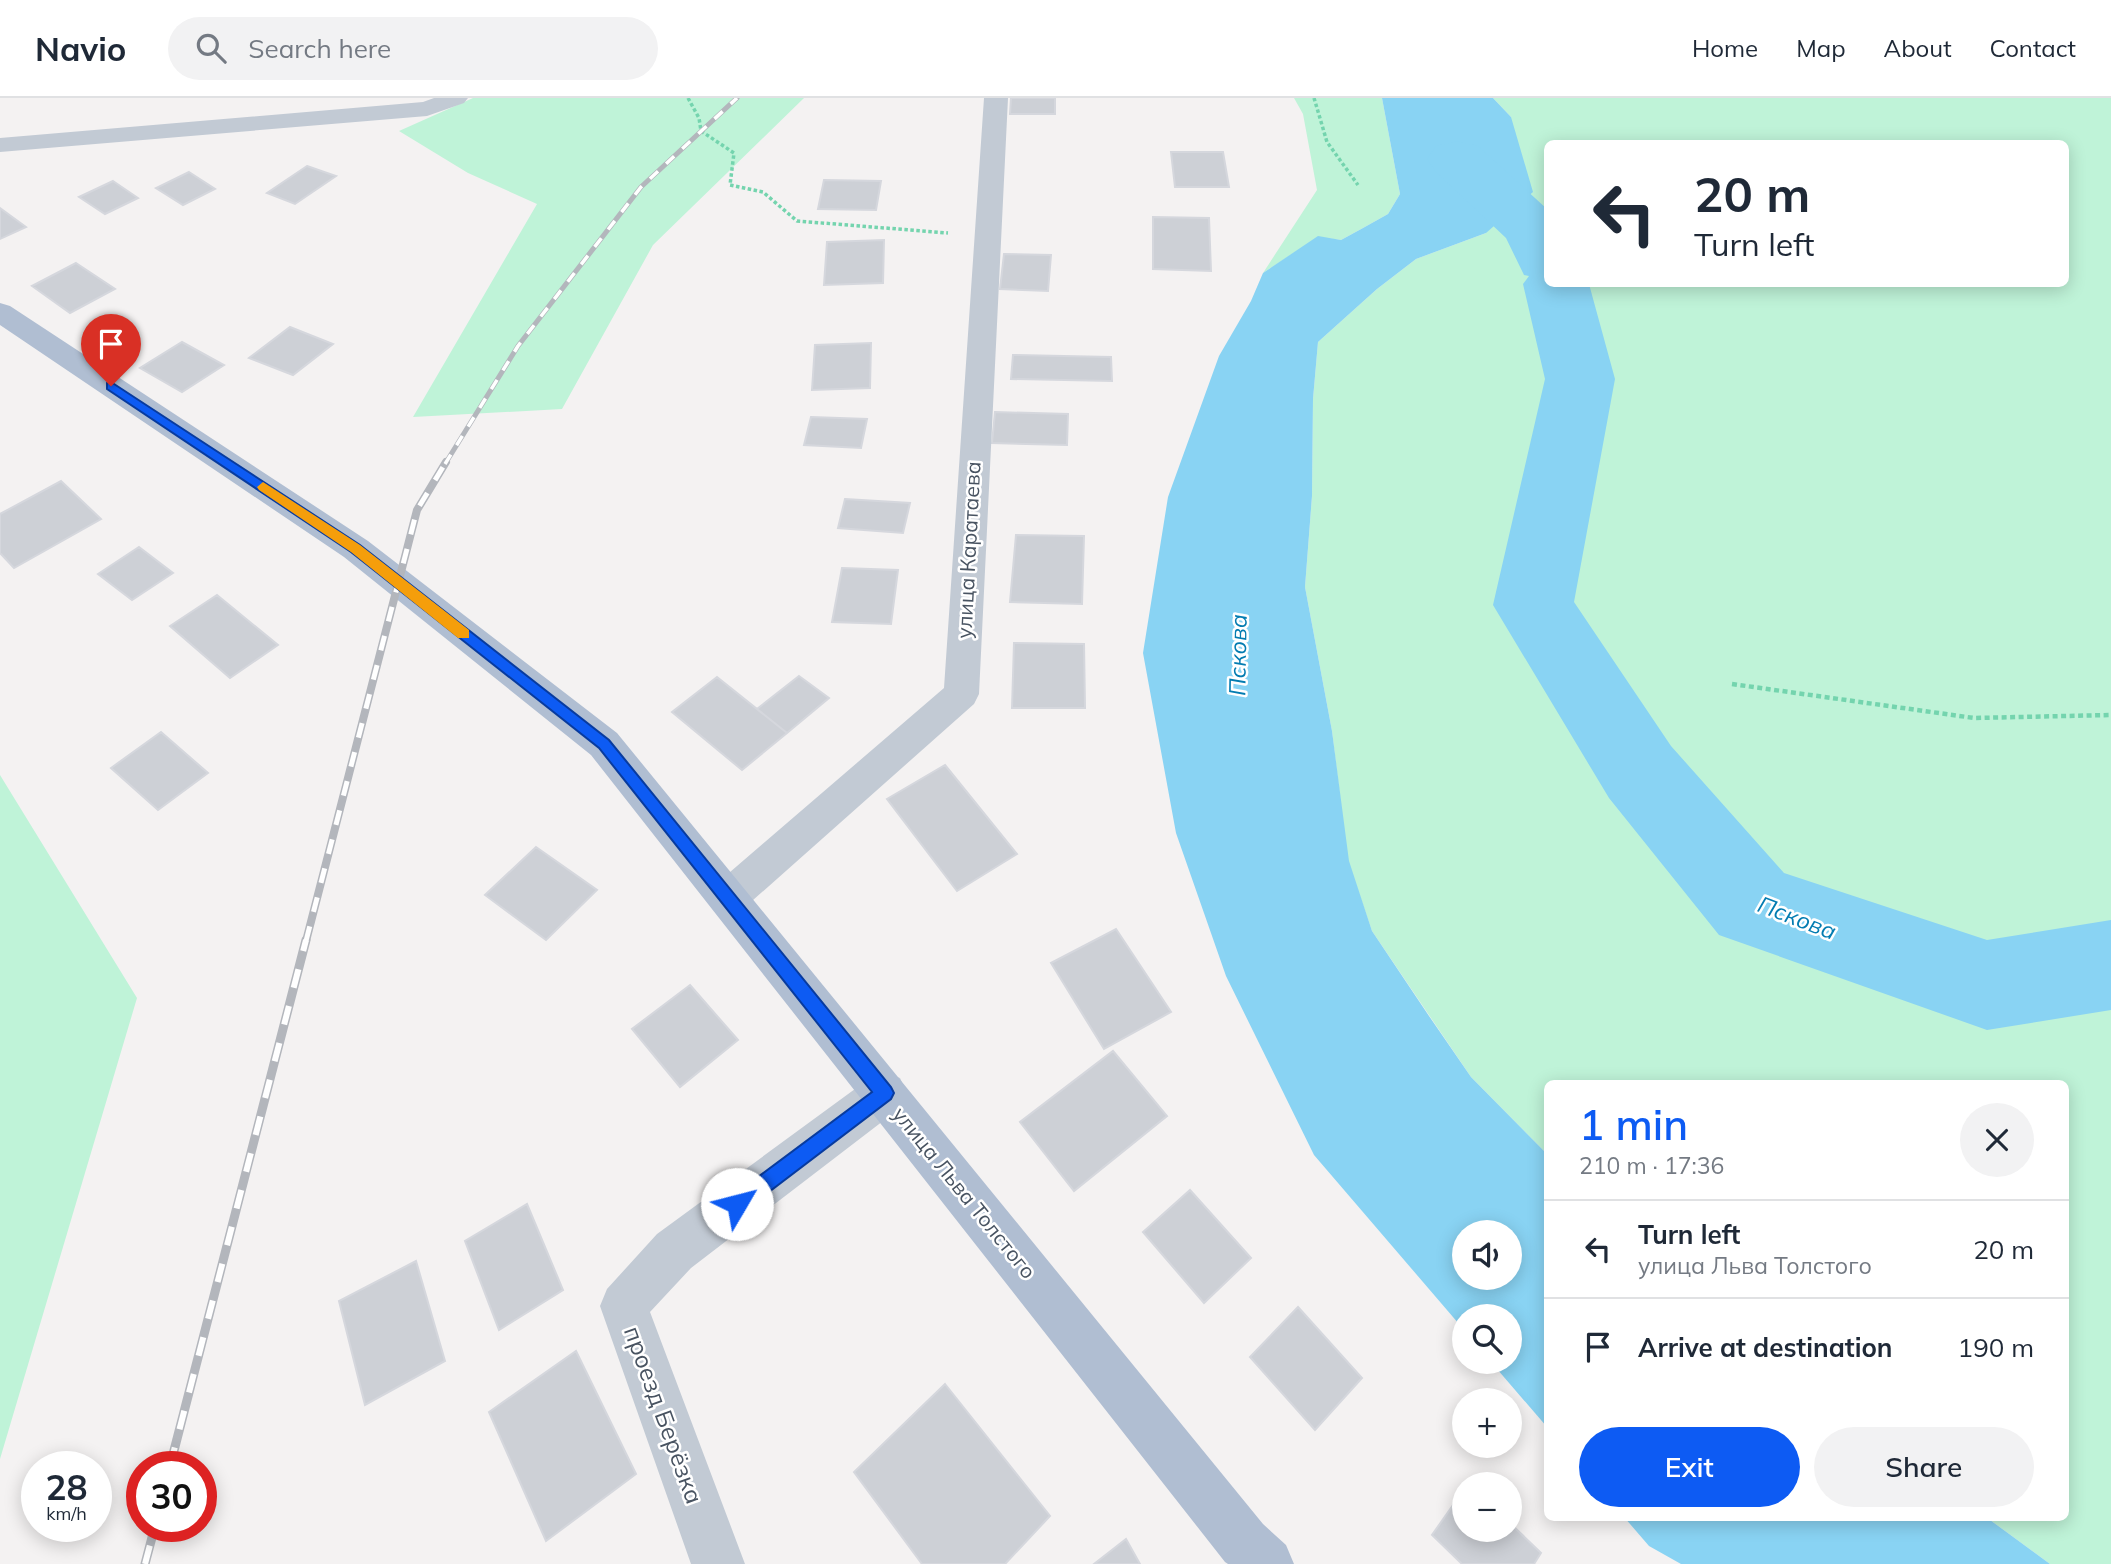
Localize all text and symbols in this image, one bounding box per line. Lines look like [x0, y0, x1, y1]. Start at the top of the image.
search box [168, 17, 658, 80]
text: Navio [35, 28, 126, 69]
icon: search [192, 29, 230, 67]
text: Search here [248, 32, 391, 65]
text: Home [1692, 33, 1758, 63]
text: Map [1796, 33, 1846, 63]
text: About [1884, 33, 1952, 63]
text: Contact [1990, 33, 2076, 63]
text: 20 m [1694, 163, 1810, 224]
icon: left [1579, 168, 1670, 259]
text: Turn left [1694, 224, 1814, 264]
pin [81, 314, 141, 386]
icon: arrive [92, 325, 130, 363]
street label: улица Каратаева [950, 461, 986, 639]
water label: Пскова [1222, 614, 1253, 696]
water label: Пскова [1754, 889, 1841, 946]
text: 1 min [1579, 1098, 1688, 1151]
street label: улица Льва Толстого [887, 1101, 1042, 1284]
button: close [1960, 1103, 2034, 1177]
text: 210 m · 17:36 [1579, 1151, 1724, 1180]
position arrow [700, 1167, 774, 1241]
text: Turn left [1638, 1218, 1740, 1251]
map controls [1452, 1220, 1522, 1542]
button: sound [1452, 1220, 1522, 1290]
icon: left [1579, 1230, 1617, 1268]
text: 20 m [1973, 1233, 2034, 1266]
text: улица Льва Толстого [1638, 1251, 1872, 1280]
button: search [1452, 1304, 1522, 1374]
street label: проезд Берёзка [618, 1322, 710, 1507]
icon: arrive [1579, 1328, 1617, 1366]
text: Arrive at destination [1638, 1331, 1893, 1364]
text: 190 m [1958, 1331, 2034, 1364]
button: + [1452, 1388, 1522, 1458]
button: Exit [1579, 1427, 1800, 1507]
button: Share [1814, 1427, 2034, 1507]
speed limit sign: 30 [126, 1451, 217, 1542]
text: 28 [45, 1465, 88, 1509]
button: − [1452, 1472, 1522, 1542]
text: km/h [46, 1502, 87, 1525]

